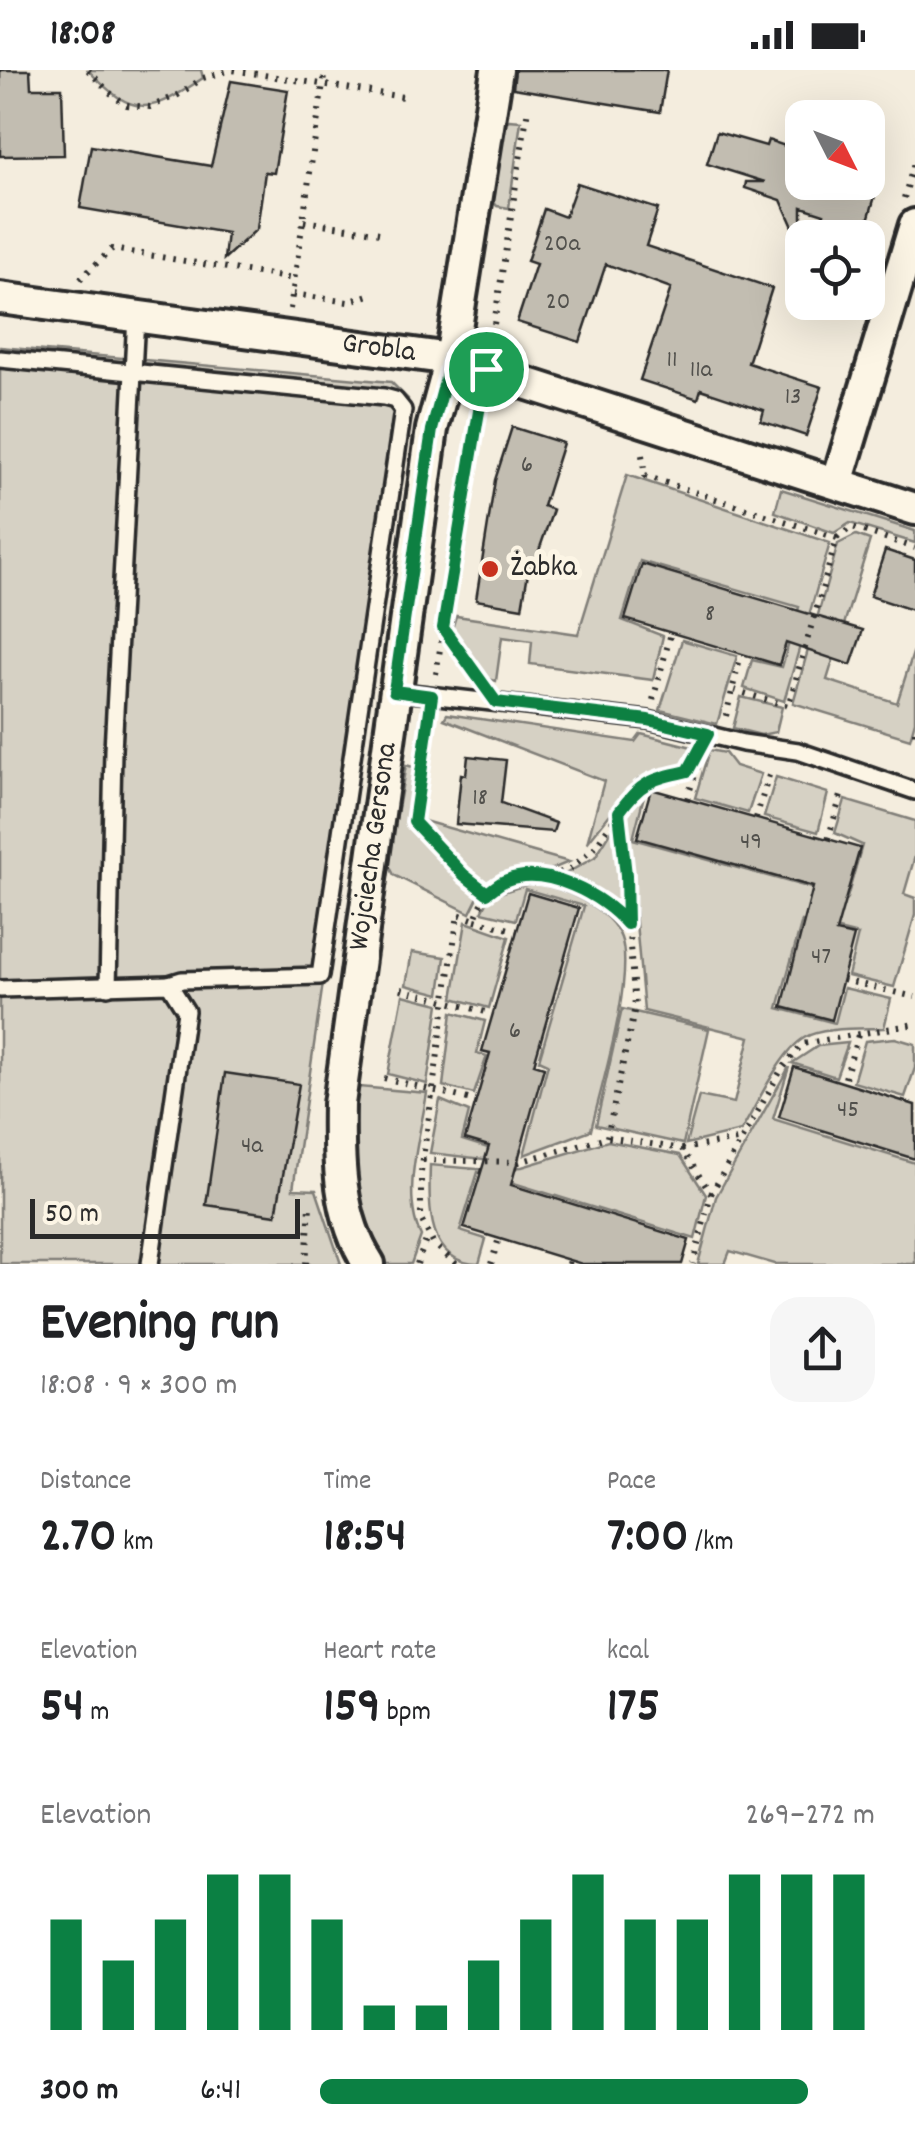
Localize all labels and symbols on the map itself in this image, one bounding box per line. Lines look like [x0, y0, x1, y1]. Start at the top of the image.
north arrow [785, 100, 885, 200]
house number: 20a [544, 227, 581, 263]
house number: 20 [546, 285, 570, 321]
street label: Grobla [339, 323, 419, 376]
pin [444, 327, 529, 412]
house number: 11 [667, 343, 677, 379]
house number: 11a [690, 353, 714, 389]
house number: 13 [785, 380, 801, 416]
house number: 6 [521, 448, 533, 484]
place label: Żabka [510, 548, 578, 591]
marker: Żabka [479, 558, 501, 580]
house number: 8 [705, 597, 715, 633]
street label: Wojciecha Gersona [339, 739, 410, 953]
house number: 18 [472, 781, 488, 817]
house number: 49 [740, 825, 762, 861]
house number: 47 [811, 940, 831, 976]
house number: 6 [509, 1014, 521, 1050]
house number: 45 [837, 1093, 859, 1129]
house number: 4a [241, 1129, 264, 1165]
scale bar [30, 1194, 300, 1238]

